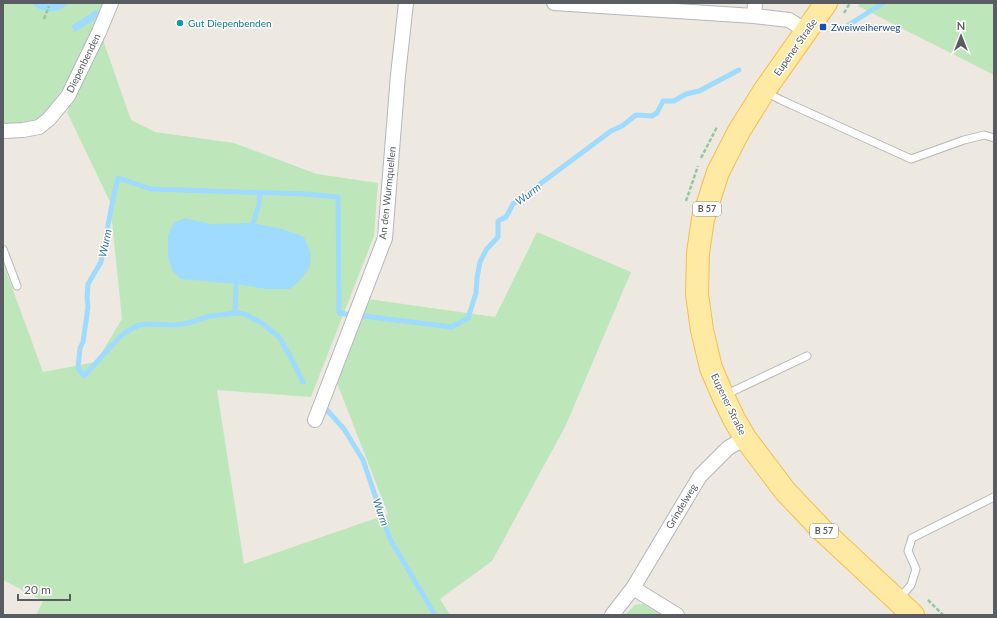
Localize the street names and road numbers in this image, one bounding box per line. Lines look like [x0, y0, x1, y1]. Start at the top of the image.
street label: Eupener Straße [771, 16, 819, 78]
street label: Diepenbenden [63, 31, 103, 95]
street label: An den Wurmquellen [376, 146, 398, 240]
road number: B 57 [693, 202, 721, 216]
street label: Eupener Straße [709, 371, 749, 437]
street label: Grindelweg [663, 481, 699, 531]
road number: B 57 [810, 524, 838, 538]

